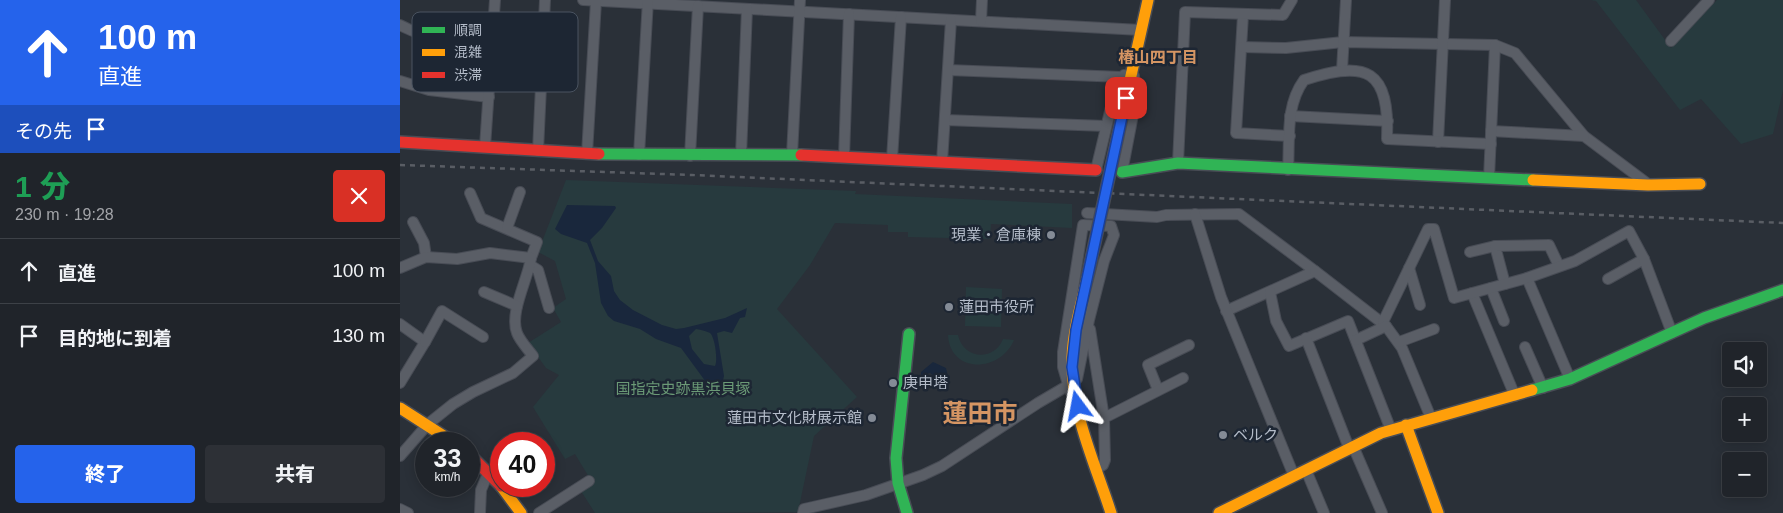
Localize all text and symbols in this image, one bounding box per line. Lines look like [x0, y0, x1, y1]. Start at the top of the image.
legend [412, 12, 578, 92]
text: 100 m [98, 17, 197, 56]
icon: ahead [15, 20, 80, 85]
text: 順調 [454, 22, 482, 38]
text: 混雑 [454, 44, 482, 60]
district label: 椿山四丁目 [1118, 49, 1198, 66]
text: 直進 [98, 64, 142, 89]
text: 渋滞 [454, 67, 482, 83]
pin [1105, 77, 1147, 119]
icon: arrive [1112, 84, 1140, 112]
icon: arrive [82, 115, 110, 143]
text: その先 [15, 121, 72, 142]
text: 1 分 [15, 170, 70, 203]
button: close [333, 170, 385, 222]
text: 230 m · 19:28 [15, 206, 114, 223]
place label: 現業・倉庫棟 [951, 226, 1041, 243]
marker: 現業・倉庫棟 [1045, 229, 1057, 241]
icon: ahead [15, 257, 43, 285]
text: 100 m [332, 260, 385, 281]
text: 直進 [58, 263, 96, 284]
place label: 蓮田市役所 [959, 298, 1034, 315]
marker: 蓮田市役所 [943, 301, 955, 313]
icon: arrive [15, 322, 43, 350]
text: 130 m [332, 325, 385, 346]
text: 目的地に到着 [58, 328, 172, 349]
map controls [1722, 342, 1767, 497]
button: sound [1722, 342, 1767, 387]
place label: 庚申塔 [903, 374, 948, 391]
marker: 庚申塔 [887, 377, 899, 389]
position arrow [1051, 379, 1103, 431]
park label: 国指定史跡黒浜貝塚 [615, 380, 751, 397]
button: + [1722, 397, 1767, 442]
district label: 蓮田市 [942, 399, 1018, 427]
place label: 蓮田市文化財展示館 [727, 409, 862, 426]
marker: 蓮田市文化財展示館 [866, 412, 878, 424]
place label: ベルク [1233, 426, 1278, 443]
marker: ベルク [1217, 429, 1229, 441]
speed limit sign: 40 [490, 432, 555, 497]
text: 33 [434, 444, 461, 472]
button: 終了 [15, 445, 195, 503]
button: 共有 [205, 445, 385, 503]
button: − [1722, 452, 1767, 497]
text: km/h [434, 470, 461, 484]

